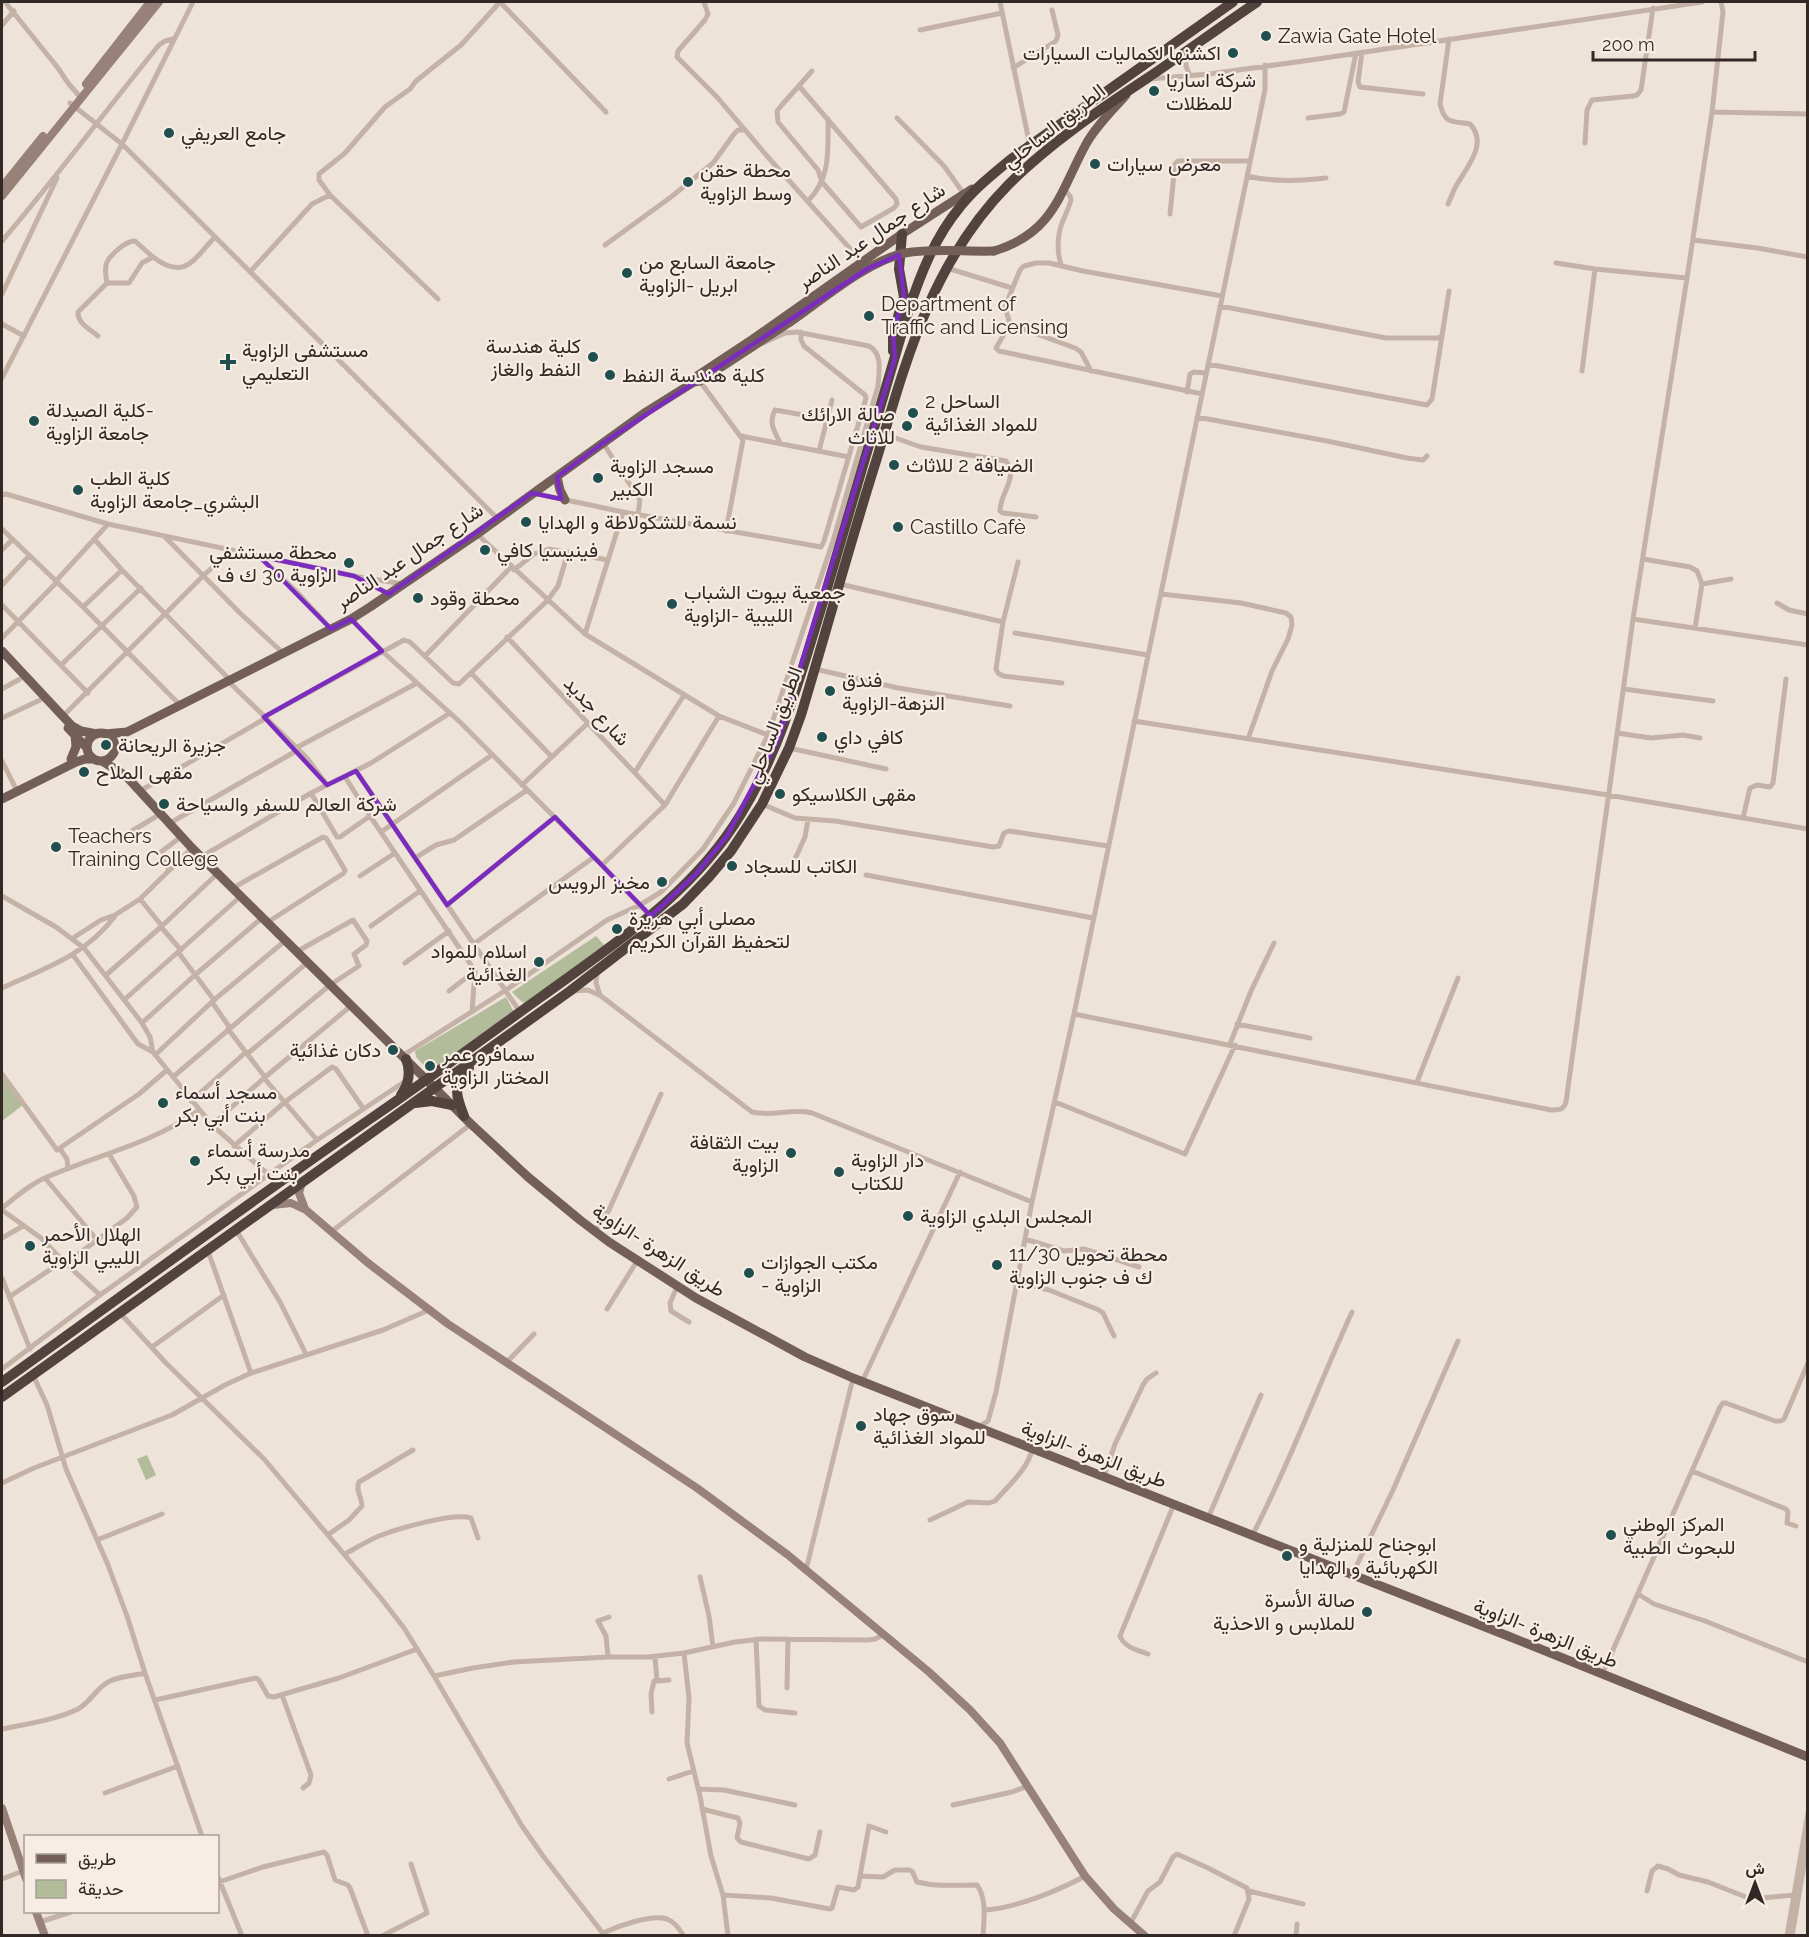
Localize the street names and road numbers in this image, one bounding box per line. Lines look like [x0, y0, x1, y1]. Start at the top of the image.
street label: الطريق الساحلي [998, 78, 1113, 177]
street label: شارع جمال عبد الناصر [792, 178, 951, 297]
street label: شارع جمال عبد الناصر [330, 498, 489, 617]
street label: الطريق الساحلي [741, 663, 812, 789]
street label: شارع جديد [557, 671, 635, 752]
street label: طريق الزهرة -الزاوية [587, 1198, 730, 1303]
street label: طريق الزهرة -الزاوية [1018, 1415, 1170, 1494]
street label: طريق الزهرة -الزاوية [1470, 1593, 1622, 1674]

